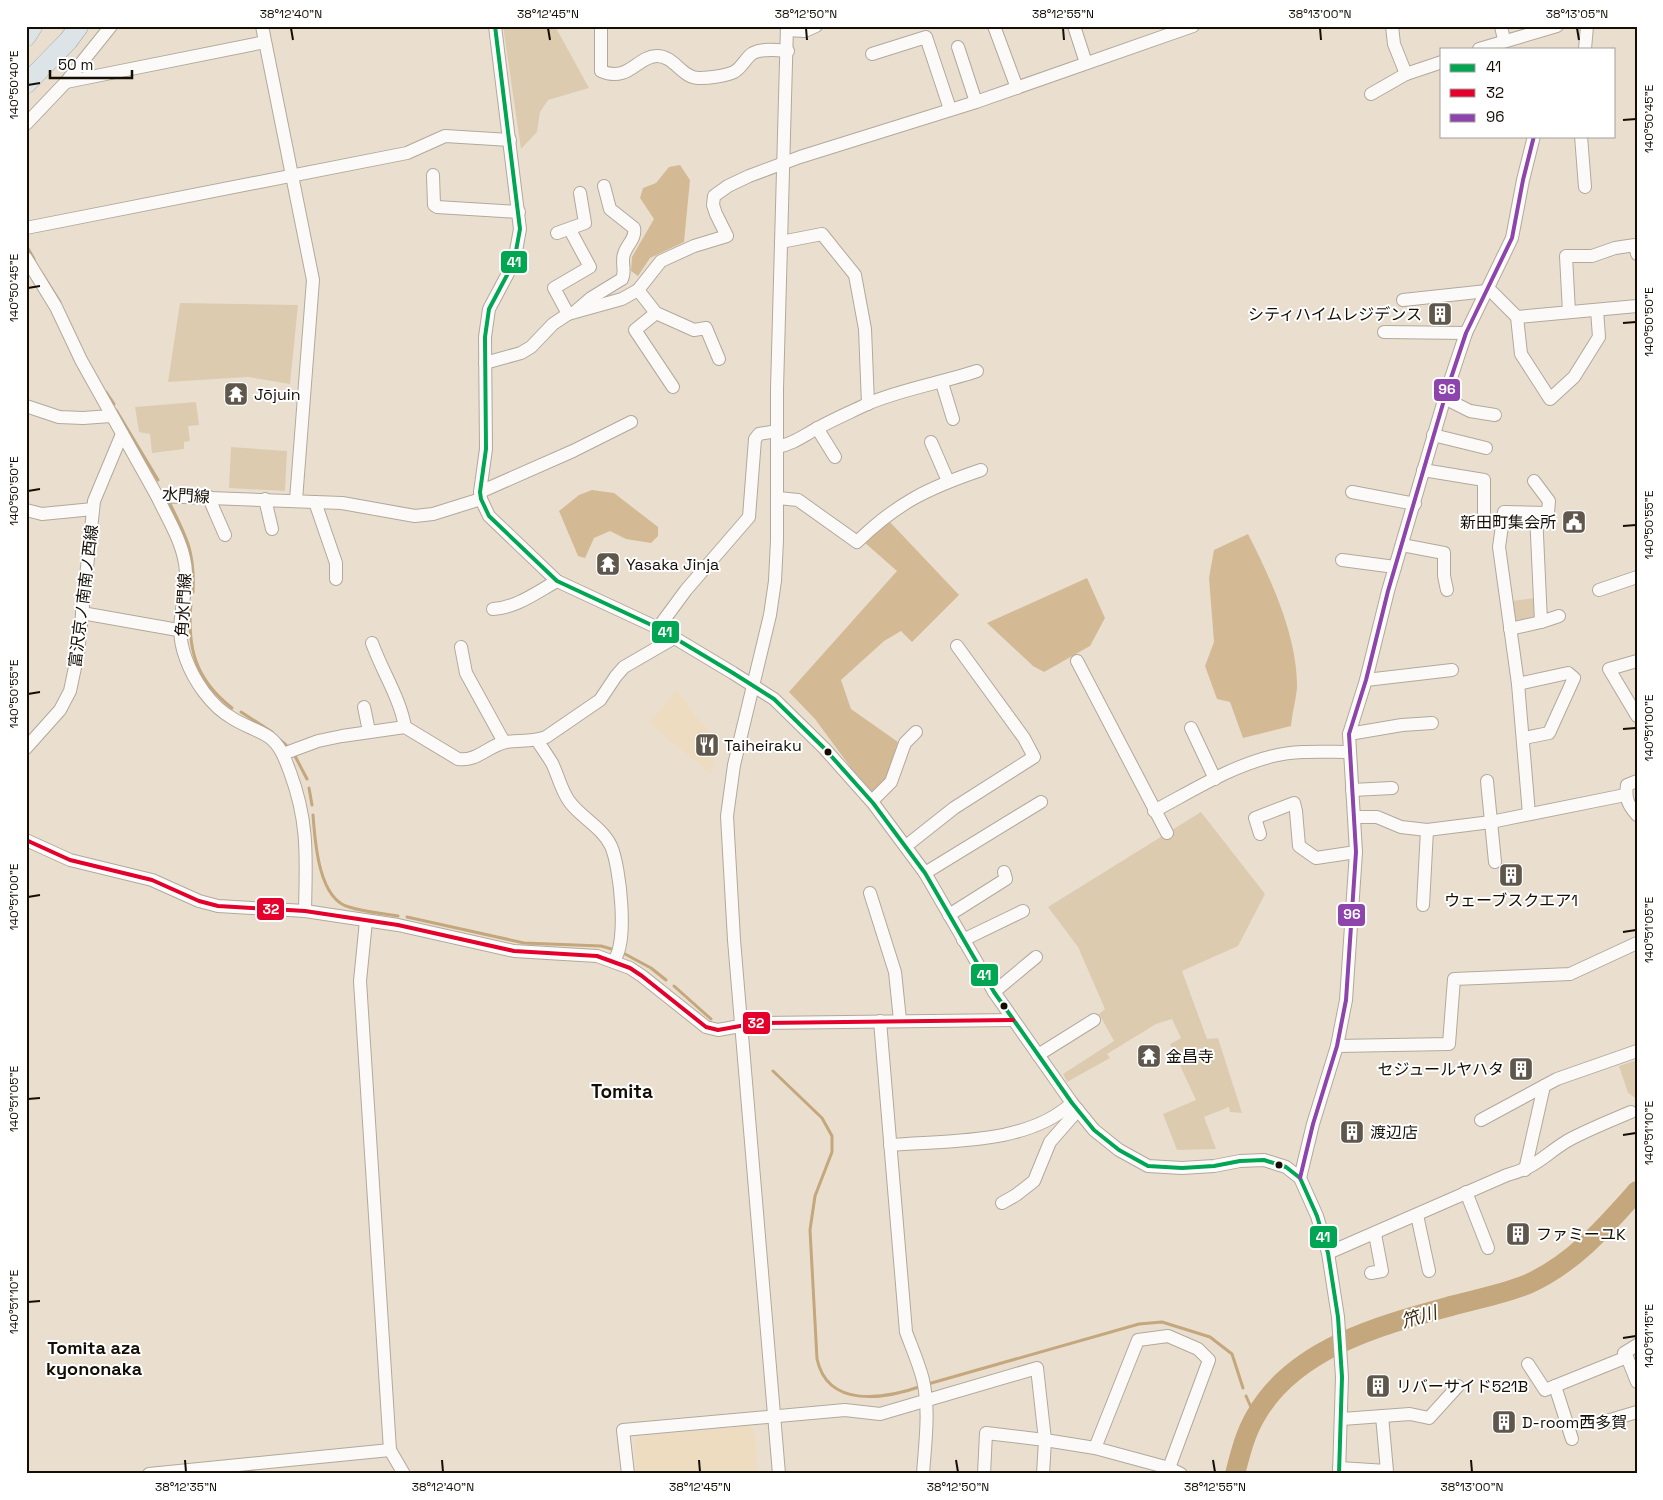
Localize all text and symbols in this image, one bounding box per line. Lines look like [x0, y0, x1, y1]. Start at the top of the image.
text: 38°12'40"N [260, 6, 322, 22]
text: 38°12'45"N [517, 6, 579, 22]
text: 38°12'50"N [775, 6, 837, 22]
text: 38°12'55"N [1032, 6, 1094, 22]
text: 38°13'00"N [1288, 6, 1352, 22]
text: 38°13'05"N [1546, 6, 1608, 22]
scale bar [50, 48, 132, 80]
legend [1440, 48, 1616, 138]
text: 140°50'40"E [6, 50, 22, 120]
text: 50 m [58, 55, 93, 74]
text: 41 [1486, 57, 1501, 76]
text: 32 [1486, 83, 1504, 102]
text: 140°50'45"E [1641, 84, 1657, 153]
text: 96 [1486, 107, 1504, 126]
line badge: 41 [500, 250, 528, 274]
text: 140°50'45"E [6, 253, 22, 322]
text: 41 [507, 253, 521, 271]
text: 140°50'50"E [1641, 287, 1657, 357]
building icon: シティハイムレジデンス [1427, 301, 1453, 327]
place label: シティハイムレジデンス [1248, 304, 1422, 325]
line badge: 96 [1433, 378, 1461, 402]
text: 96 [1438, 380, 1456, 398]
temple icon: Jōjuin [223, 381, 249, 407]
place label: Jōjuin [254, 384, 300, 405]
text: 140°50'50"E [6, 456, 22, 526]
street label: 水門線 [161, 483, 211, 508]
text: 140°50'55"E [1641, 490, 1657, 559]
public building icon: 新田町集会所 [1561, 509, 1587, 535]
place label: 新田町集会所 [1460, 512, 1556, 533]
street label: 富沢京ノ南南ノ西線 [64, 523, 103, 669]
temple icon: Yasaka Jinja [595, 551, 621, 577]
place label: Yasaka Jinja [626, 554, 719, 575]
street label: 角水門線 [171, 573, 196, 638]
line badge: 41 [651, 620, 680, 644]
text: 41 [658, 623, 672, 641]
text: 140°50'55"E [6, 659, 22, 728]
text: 140°51'00"E [1641, 694, 1657, 762]
restaurant icon: Taiheiraku [694, 732, 720, 758]
place label: Taiheiraku [724, 735, 802, 756]
unlabelled marker [823, 747, 833, 757]
building icon: ウェーブスクエア1 [1498, 862, 1524, 888]
text: 140°51'00"E [6, 863, 22, 931]
place label: ウェーブスクエア1 [1444, 890, 1578, 911]
text: 140°51'05"E [1641, 896, 1657, 963]
line badge: 32 [256, 897, 285, 921]
text: 32 [263, 900, 279, 918]
line badge: 96 [1337, 903, 1366, 927]
text: 96 [1343, 905, 1361, 923]
line badge: 41 [970, 963, 999, 987]
text: 41 [977, 966, 991, 984]
unlabelled marker [999, 1001, 1009, 1011]
line badge: 32 [742, 1011, 771, 1035]
text: 32 [748, 1014, 764, 1032]
temple icon: 金昌寺 [1136, 1043, 1162, 1069]
place label: 金昌寺 [1166, 1046, 1214, 1067]
building icon: セジュールヤハタ [1508, 1056, 1534, 1082]
place label: セジュールヤハタ [1377, 1059, 1504, 1080]
text: 140°51'05"E [6, 1065, 22, 1132]
district label: Tomita [591, 1079, 653, 1104]
text: 140°51'10"E [1641, 1101, 1657, 1165]
building icon: 渡辺店 [1339, 1119, 1365, 1145]
place label: 渡辺店 [1370, 1122, 1418, 1143]
unlabelled marker [1274, 1160, 1284, 1170]
building icon: ファミーユK [1505, 1221, 1531, 1247]
place label: ファミーユK [1536, 1224, 1626, 1245]
line badge: 41 [1309, 1225, 1338, 1249]
text: 41 [1316, 1228, 1330, 1246]
text: 140°51'10"E [6, 1270, 22, 1334]
water label: 笊川 [1398, 1300, 1441, 1333]
text: 140°51'15"E [1641, 1304, 1657, 1368]
district label: Tomita aza kyononaka [46, 1336, 143, 1380]
building icon: リバーサイド521B [1365, 1373, 1391, 1399]
place label: リバーサイド521B [1396, 1376, 1528, 1397]
building icon: D-room西多賀 [1491, 1409, 1517, 1435]
place label: D-room西多賀 [1522, 1412, 1627, 1433]
text: 38°12'35"N [155, 1479, 217, 1495]
text: 38°12'40"N [412, 1479, 474, 1495]
text: 38°12'45"N [669, 1479, 731, 1495]
text: 38°12'50"N [927, 1479, 989, 1495]
text: 38°12'55"N [1184, 1479, 1246, 1495]
text: 38°13'00"N [1440, 1479, 1504, 1495]

